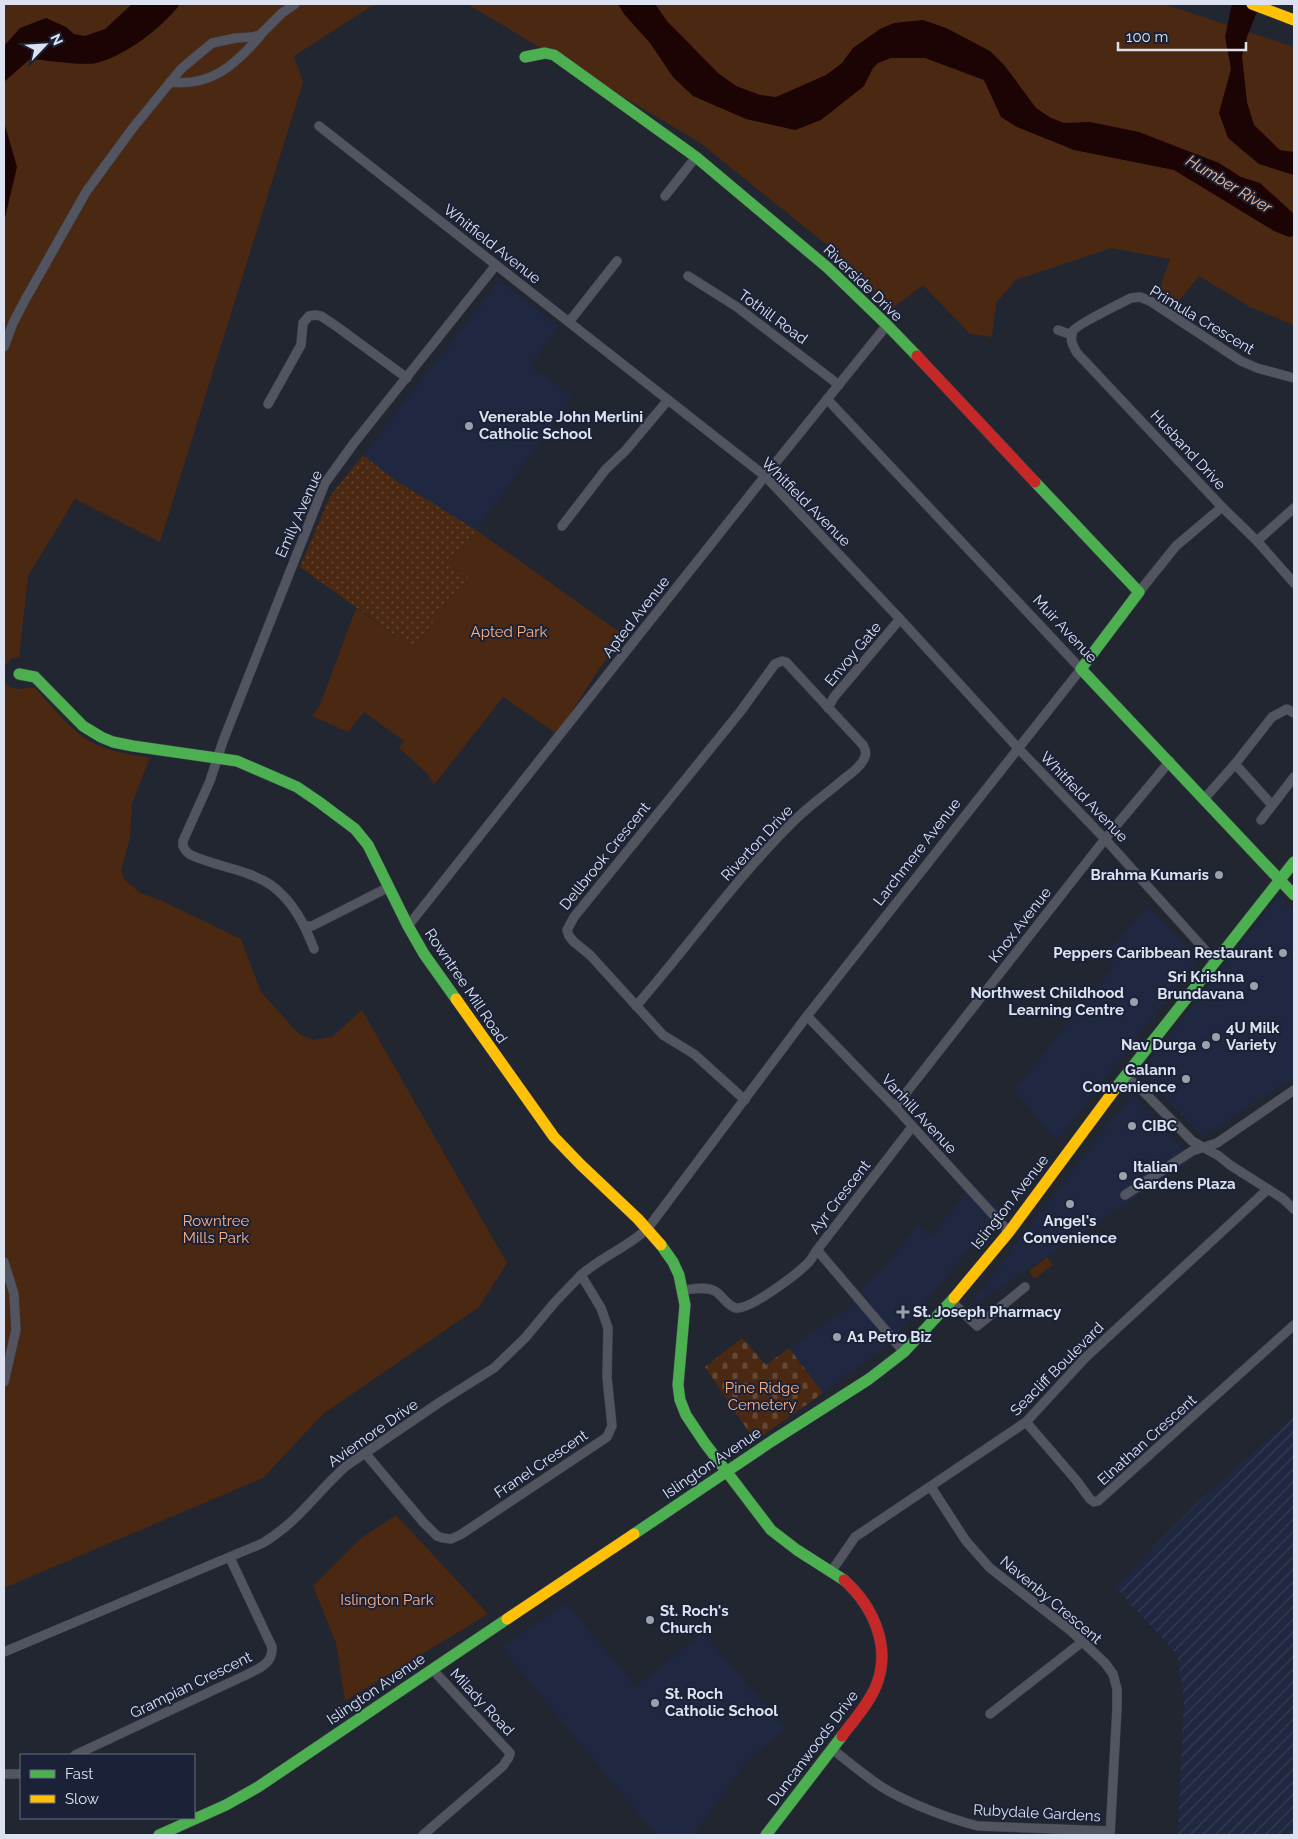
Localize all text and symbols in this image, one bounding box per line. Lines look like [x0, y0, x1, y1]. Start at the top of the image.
north arrow [20, 20, 70, 70]
scale bar [1118, 20, 1246, 52]
text: 100 m [1126, 28, 1168, 46]
text: N [47, 31, 66, 48]
water label: Humber River [1183, 151, 1276, 217]
street label: Whitfield Avenue [440, 200, 544, 288]
street label: Riverside Drive [820, 241, 906, 325]
street label: Primula Crescent [1147, 282, 1257, 358]
street label: Tothill Road [735, 286, 811, 348]
street label: Husband Drive [1147, 406, 1230, 494]
place label: Venerable John Merlini Catholic School [479, 408, 643, 443]
marker: Venerable John Merlini Catholic School [463, 420, 475, 432]
street label: Whitfield Avenue [758, 454, 854, 550]
street label: Emily Avenue [272, 467, 326, 560]
street label: Apted Avenue [599, 573, 673, 661]
street label: Muir Avenue [1029, 591, 1101, 667]
street label: Envoy Gate [821, 618, 885, 690]
park label: Apted Park [471, 623, 547, 641]
street label: Whitfield Avenue [1036, 748, 1132, 846]
street label: Larchmere Avenue [869, 795, 965, 909]
street label: Dellbrook Crescent [556, 798, 654, 914]
street label: Riverton Drive [717, 801, 797, 885]
place label: Brahma Kumaris [1091, 866, 1209, 884]
marker: Brahma Kumaris [1213, 869, 1225, 881]
street label: Knox Avenue [985, 884, 1055, 966]
street label: Rowntree Mill Road [421, 925, 511, 1047]
place label: Peppers Caribbean Restaurant [1053, 944, 1273, 962]
marker: Peppers Caribbean Restaurant [1277, 947, 1289, 959]
place label: Sri Krishna Brundavana [1157, 968, 1244, 1003]
marker: Sri Krishna Brundavana [1248, 980, 1260, 992]
place label: Northwest Childhood Learning Centre [971, 984, 1124, 1019]
marker: Northwest Childhood Learning Centre [1128, 996, 1140, 1008]
place label: 4U Milk Variety [1226, 1019, 1280, 1054]
marker: 4U Milk Variety [1210, 1031, 1222, 1043]
place label: Nav Durga [1121, 1036, 1196, 1054]
marker: Nav Durga [1200, 1039, 1212, 1051]
place label: Galann Convenience [1082, 1061, 1176, 1096]
street label: Vanhill Avenue [878, 1071, 961, 1158]
marker: Galann Convenience [1180, 1073, 1192, 1085]
place label: CIBC [1142, 1117, 1177, 1135]
marker: CIBC [1126, 1120, 1138, 1132]
street label: Islington Avenue [968, 1151, 1053, 1253]
street label: Ayr Crescent [806, 1157, 874, 1237]
place label: Italian Gardens Plaza [1133, 1158, 1236, 1193]
marker: Italian Gardens Plaza [1117, 1170, 1129, 1182]
marker: Angel's Convenience [1064, 1198, 1076, 1210]
park label: Rowntree Mills Park [183, 1212, 250, 1247]
place label: Angel's Convenience [1023, 1212, 1117, 1247]
place label: St. Joseph Pharmacy [913, 1303, 1062, 1321]
marker: St. Joseph Pharmacy [897, 1306, 909, 1318]
street label: Seacliff Boulevard [1007, 1319, 1107, 1419]
place label: A1 Petro Biz [847, 1328, 932, 1346]
marker: A1 Petro Biz [831, 1331, 843, 1343]
park label: Pine Ridge Cemetery [725, 1379, 799, 1414]
street label: Elnathan Crescent [1094, 1391, 1200, 1489]
street label: Aviemore Drive [324, 1395, 422, 1471]
street label: Islington Avenue [659, 1423, 765, 1503]
street label: Franel Crescent [491, 1426, 591, 1502]
street label: Navenby Crescent [996, 1552, 1106, 1648]
park label: Islington Park [340, 1591, 434, 1609]
place label: St. Roch's Church [660, 1602, 729, 1637]
marker: St. Roch's Church [644, 1614, 656, 1626]
street label: Grampian Crescent [127, 1648, 255, 1722]
street label: Islington Avenue [323, 1649, 429, 1729]
street label: Milady Road [446, 1665, 518, 1739]
place label: St. Roch Catholic School [665, 1685, 778, 1720]
street label: Duncanwoods Drive [764, 1687, 862, 1809]
marker: St. Roch Catholic School [649, 1697, 661, 1709]
legend [20, 1754, 195, 1819]
text: Fast [65, 1765, 93, 1783]
text: Slow [65, 1790, 99, 1808]
street label: Rubydale Gardens [973, 1801, 1101, 1825]

